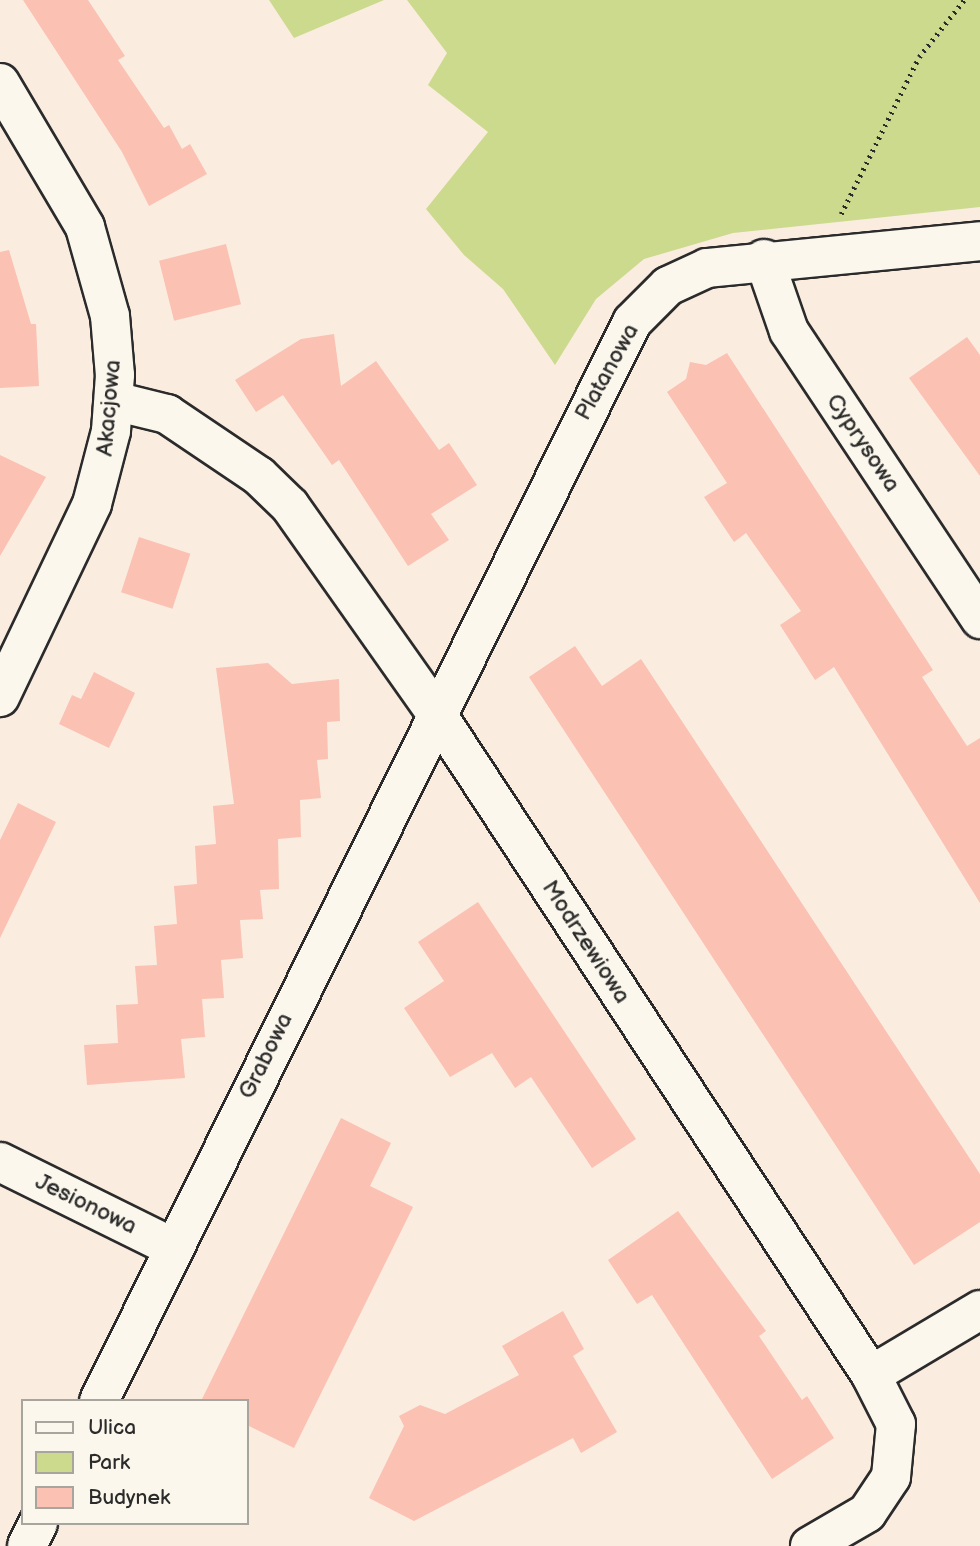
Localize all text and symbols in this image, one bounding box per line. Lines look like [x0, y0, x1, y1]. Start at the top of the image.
street label: Platanowa [569, 319, 645, 425]
street label: Akacjowa [91, 359, 127, 457]
street label: Cyprysowa [820, 389, 906, 497]
street label: Modrzewiowa [536, 875, 636, 1009]
street label: Grabowa [233, 1008, 299, 1104]
street label: Jesionowa [31, 1168, 141, 1240]
legend [21, 1399, 248, 1525]
text: Ulica [88, 1415, 136, 1440]
text: Park [88, 1450, 130, 1475]
text: Budynek [88, 1485, 170, 1510]

